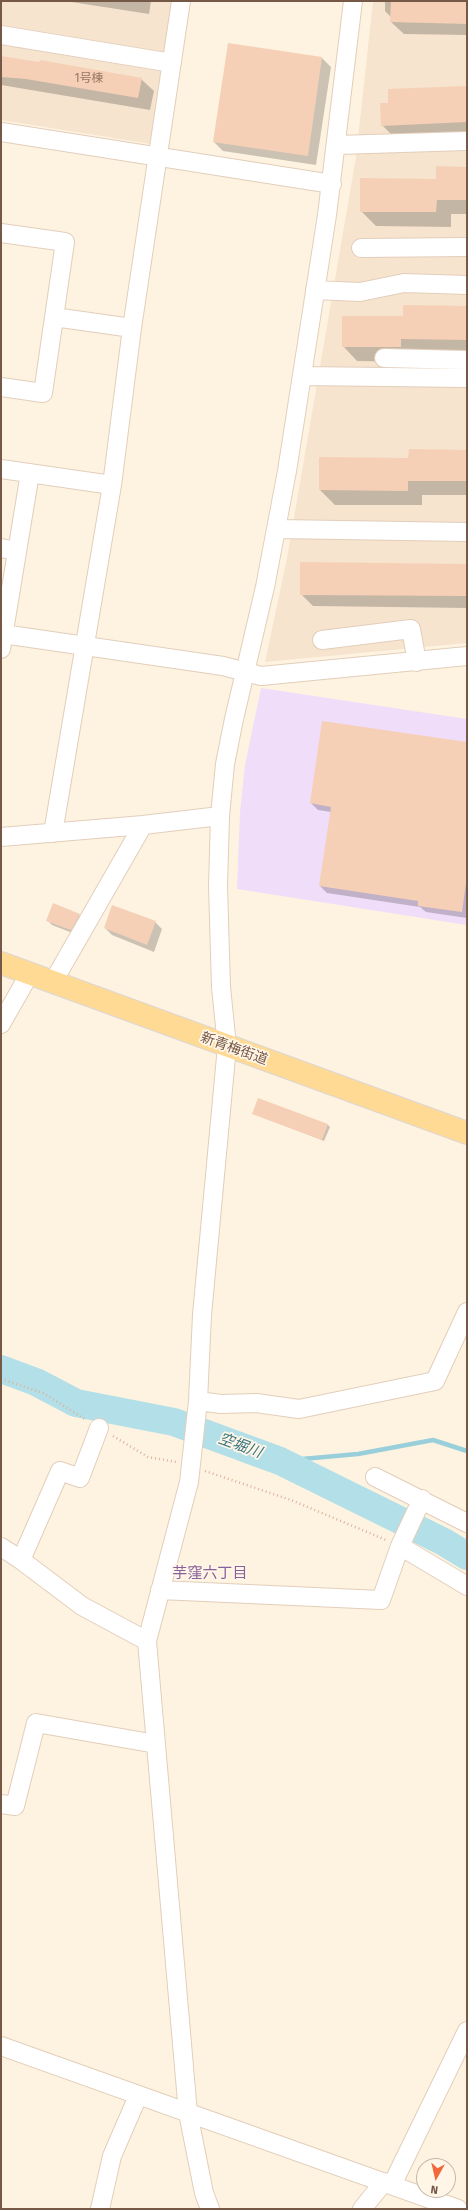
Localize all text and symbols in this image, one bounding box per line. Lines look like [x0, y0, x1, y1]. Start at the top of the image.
house number: 1号棟 [74, 72, 104, 86]
street label: 新青梅街道 [198, 1029, 270, 1069]
water label: 空堀川 [216, 1430, 264, 1462]
district label: 芋窪六丁目 [173, 1565, 247, 1583]
north arrow [416, 2158, 456, 2198]
text: N [430, 2182, 439, 2196]

